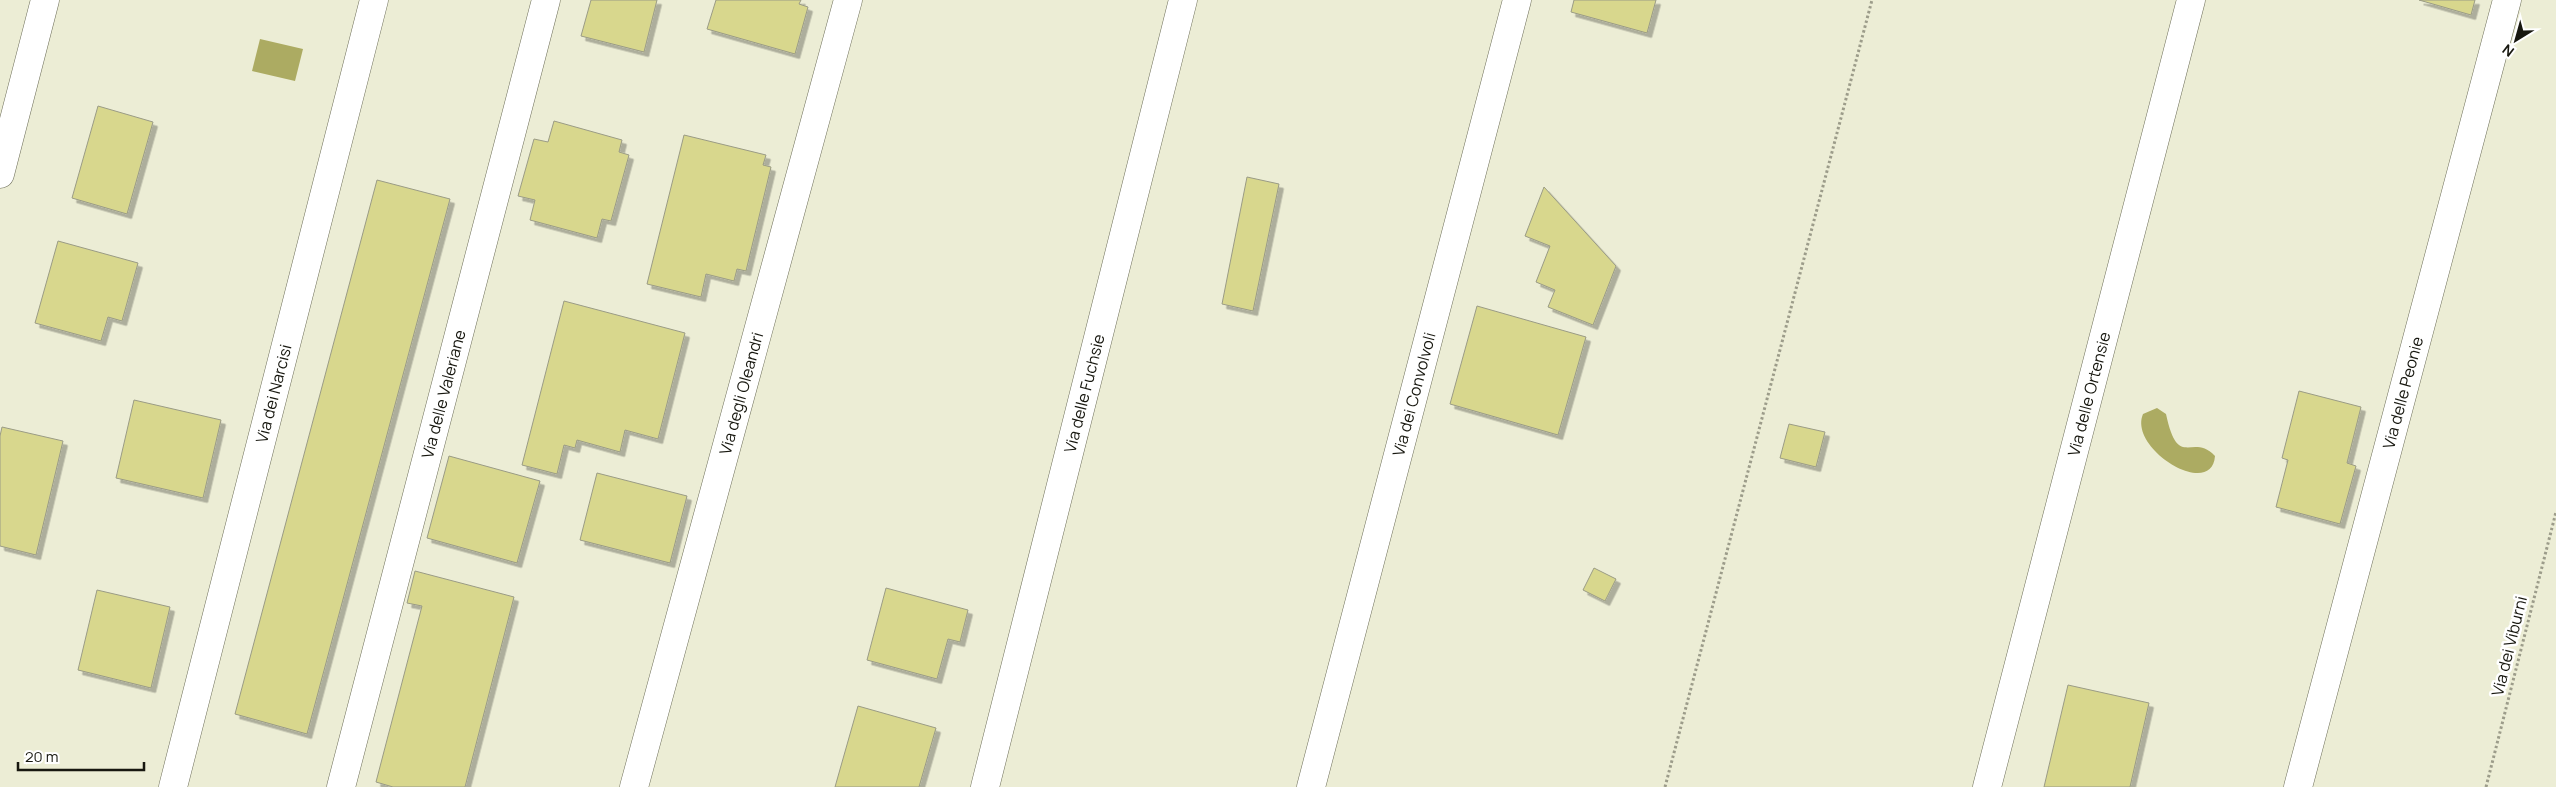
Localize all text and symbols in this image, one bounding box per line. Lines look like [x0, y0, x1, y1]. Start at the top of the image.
north arrow [2491, 15, 2541, 65]
text: N [2498, 40, 2518, 61]
street label: Via delle Valeriane [416, 327, 471, 461]
street label: Via delle Ortensie [2062, 329, 2116, 459]
street label: Via degli Oleandri [714, 330, 768, 457]
street label: Via dei Convolvoli [1387, 330, 1441, 459]
street label: Via delle Fuchsie [1059, 332, 1110, 455]
street label: Via delle Peonie [2377, 334, 2428, 451]
street label: Via dei Narcisi [250, 342, 297, 445]
street label: Via dei Viburni [2486, 594, 2532, 698]
scale bar [18, 740, 144, 772]
text: 20 m [25, 746, 58, 767]

